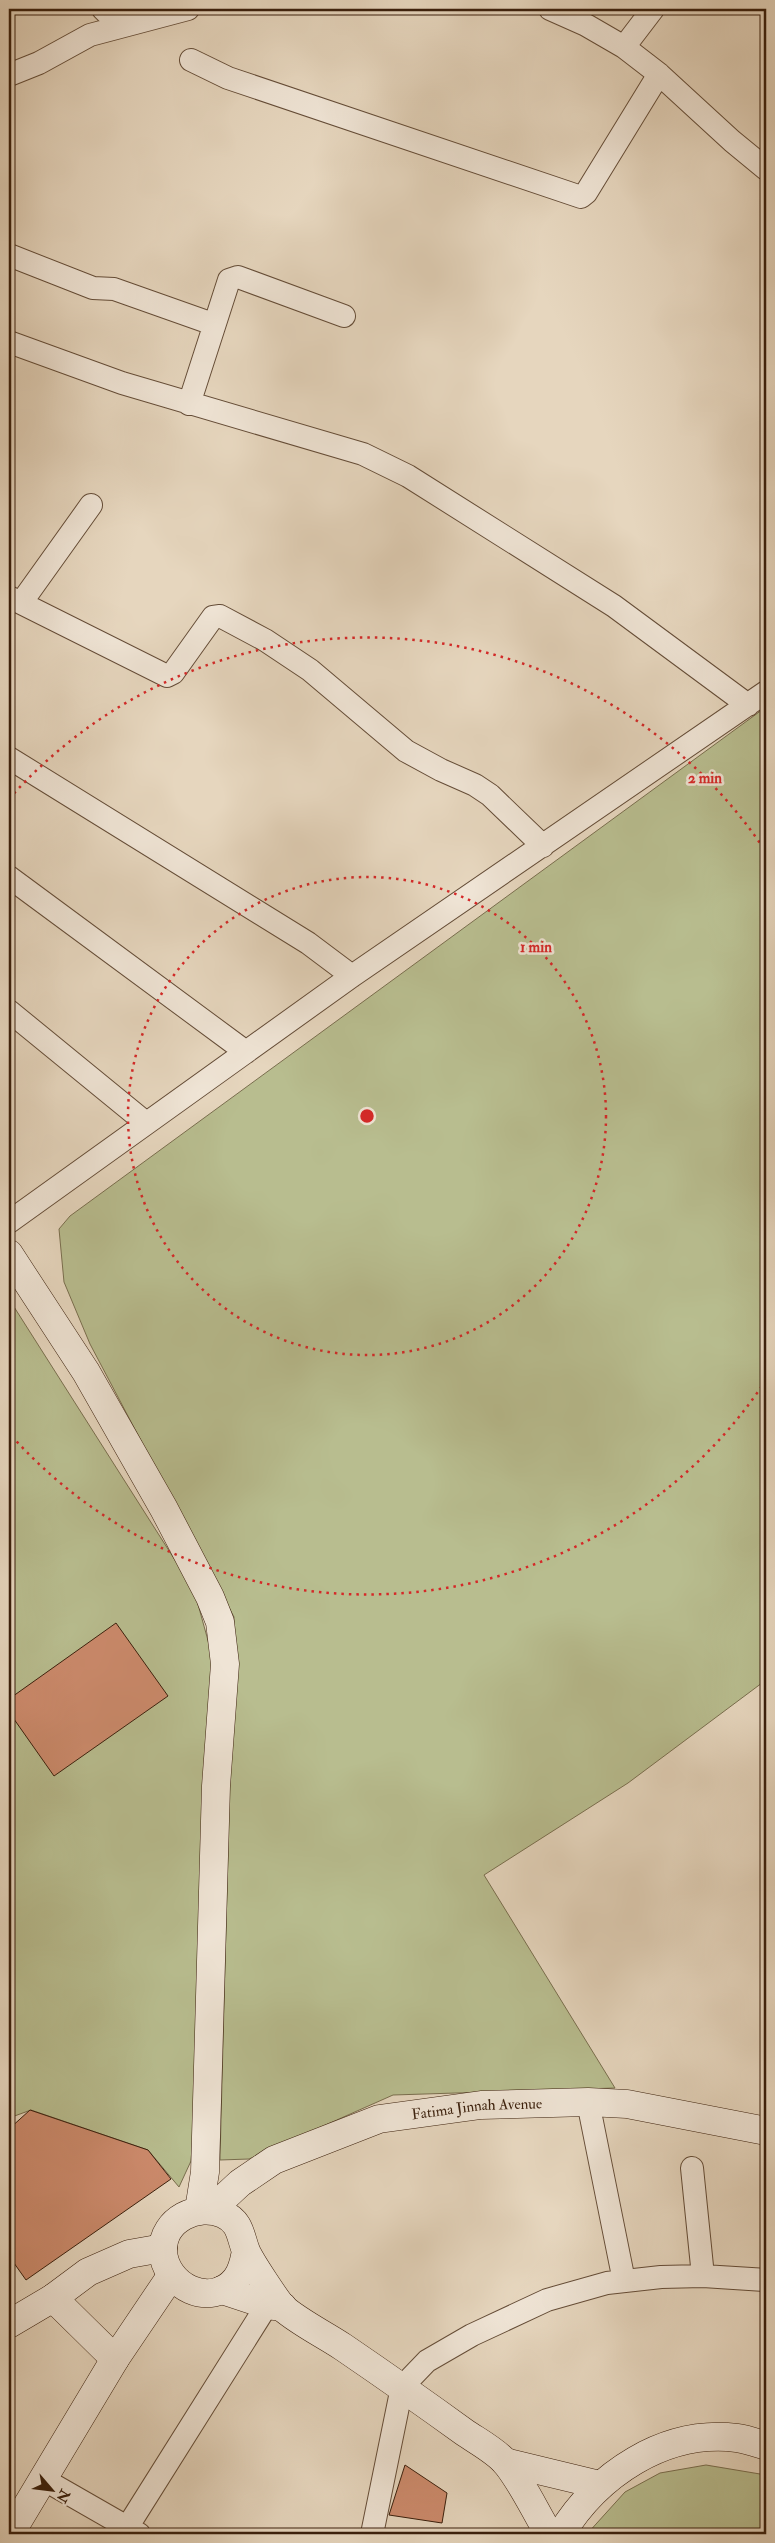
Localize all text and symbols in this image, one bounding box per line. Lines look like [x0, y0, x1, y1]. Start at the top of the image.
text: 2 min [688, 769, 722, 788]
text: 1 min [520, 938, 552, 957]
centre of rings [358, 1107, 376, 1125]
street label: Fatima Jinnah Avenue [410, 2094, 543, 2124]
north arrow [28, 2466, 78, 2516]
text: N [52, 2485, 74, 2506]

